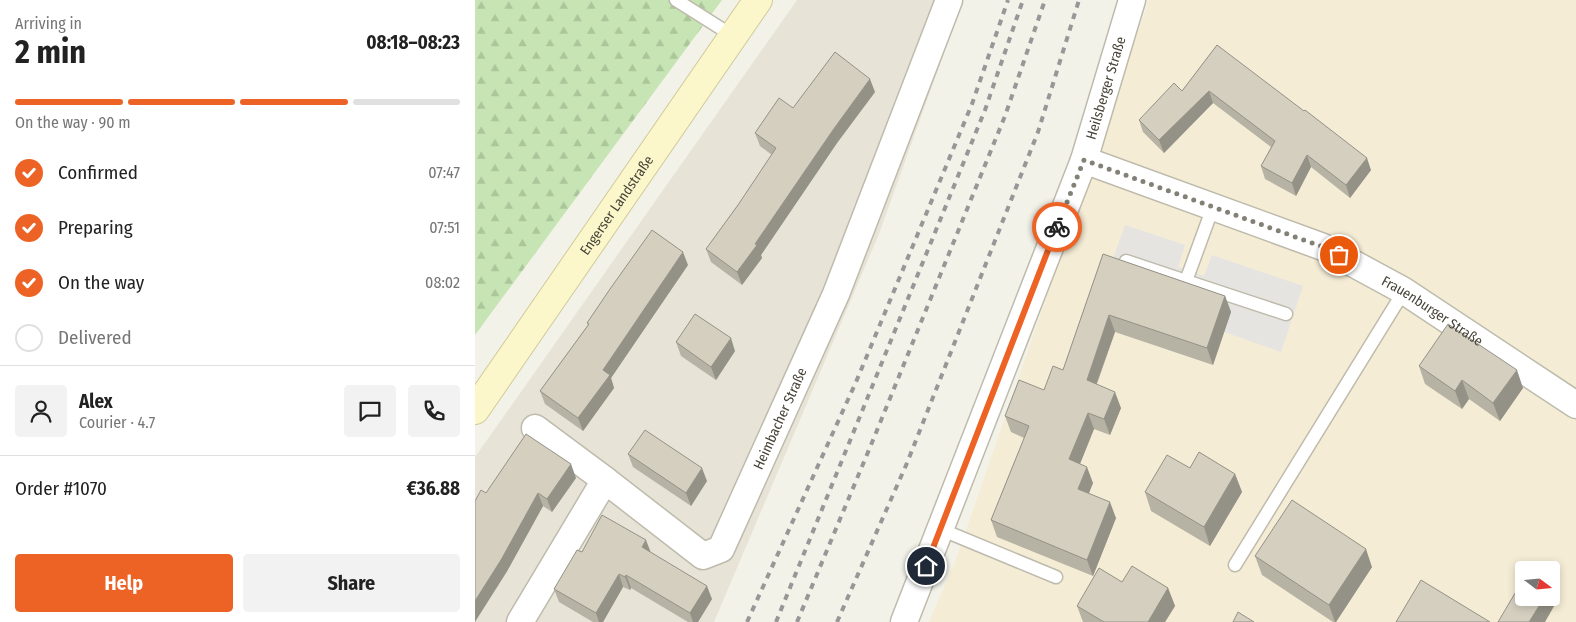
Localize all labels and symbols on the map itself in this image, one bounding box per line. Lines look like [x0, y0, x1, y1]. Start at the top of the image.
street label: Heilsberger Straße [1082, 34, 1129, 141]
street label: Engerser Landstraße [576, 152, 657, 258]
courier [1032, 202, 1082, 252]
pin [1318, 234, 1360, 276]
street label: Frauenburger Straße [1379, 272, 1486, 349]
street label: Heimbacher Straße [750, 365, 810, 472]
pin [905, 545, 947, 587]
north arrow [1515, 561, 1560, 606]

